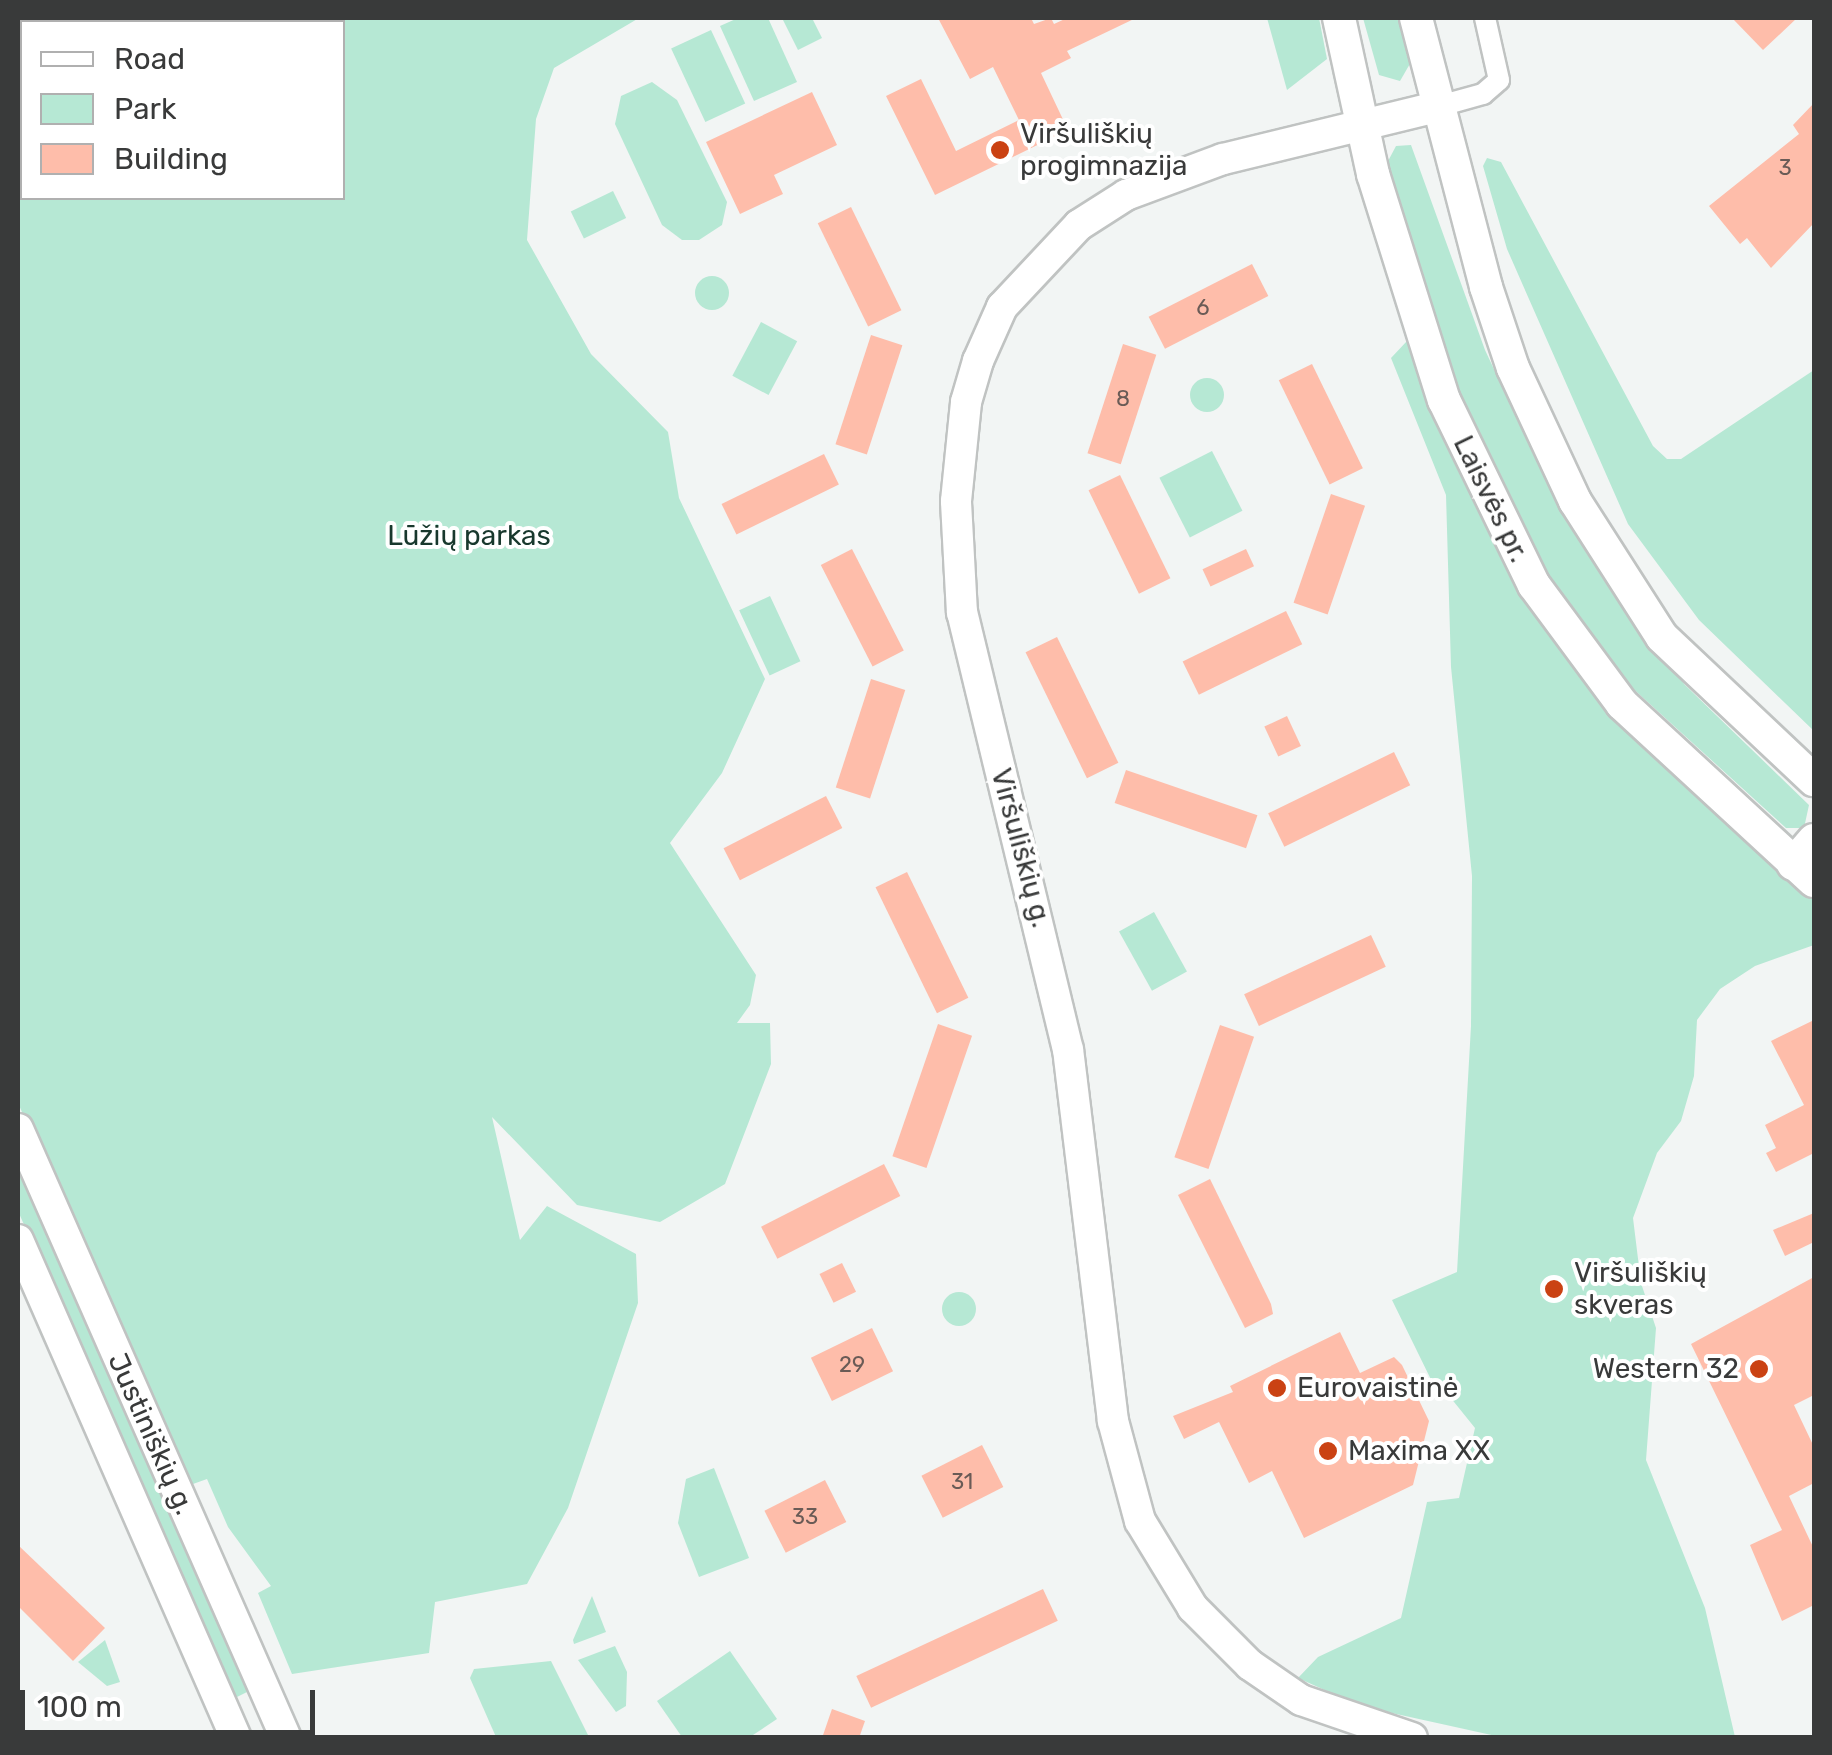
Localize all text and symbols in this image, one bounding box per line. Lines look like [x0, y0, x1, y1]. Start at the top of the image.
legend [20, 20, 345, 200]
text: Road [114, 41, 185, 77]
text: Park [114, 91, 176, 127]
place label: Viršuliškių progimnazija [1020, 117, 1188, 183]
marker: Viršuliškių progimnazija [989, 139, 1011, 161]
text: Building [114, 141, 228, 177]
house number: 3 [1778, 155, 1792, 181]
house number: 6 [1196, 295, 1210, 321]
house number: 8 [1116, 386, 1130, 412]
street label: Laisvės pr. [1446, 430, 1536, 568]
park label: Lūžių parkas [387, 519, 551, 553]
street label: Viršuliškių g. [984, 765, 1058, 931]
place label: Viršuliškių skveras [1574, 1256, 1707, 1322]
marker: Viršuliškių skveras [1543, 1278, 1565, 1300]
street label: Justiniškių g. [100, 1348, 202, 1520]
house number: 29 [839, 1352, 865, 1378]
place label: Western 32 [1593, 1352, 1739, 1386]
marker: Western 32 [1748, 1358, 1770, 1380]
place label: Eurovaistinė [1297, 1371, 1458, 1405]
marker: Eurovaistinė [1266, 1377, 1288, 1399]
place label: Maxima XX [1348, 1434, 1490, 1468]
marker: Maxima XX [1317, 1440, 1339, 1462]
house number: 31 [951, 1469, 973, 1495]
house number: 33 [792, 1504, 818, 1530]
scale bar [25, 1670, 320, 1732]
text: 100 m [37, 1689, 122, 1725]

